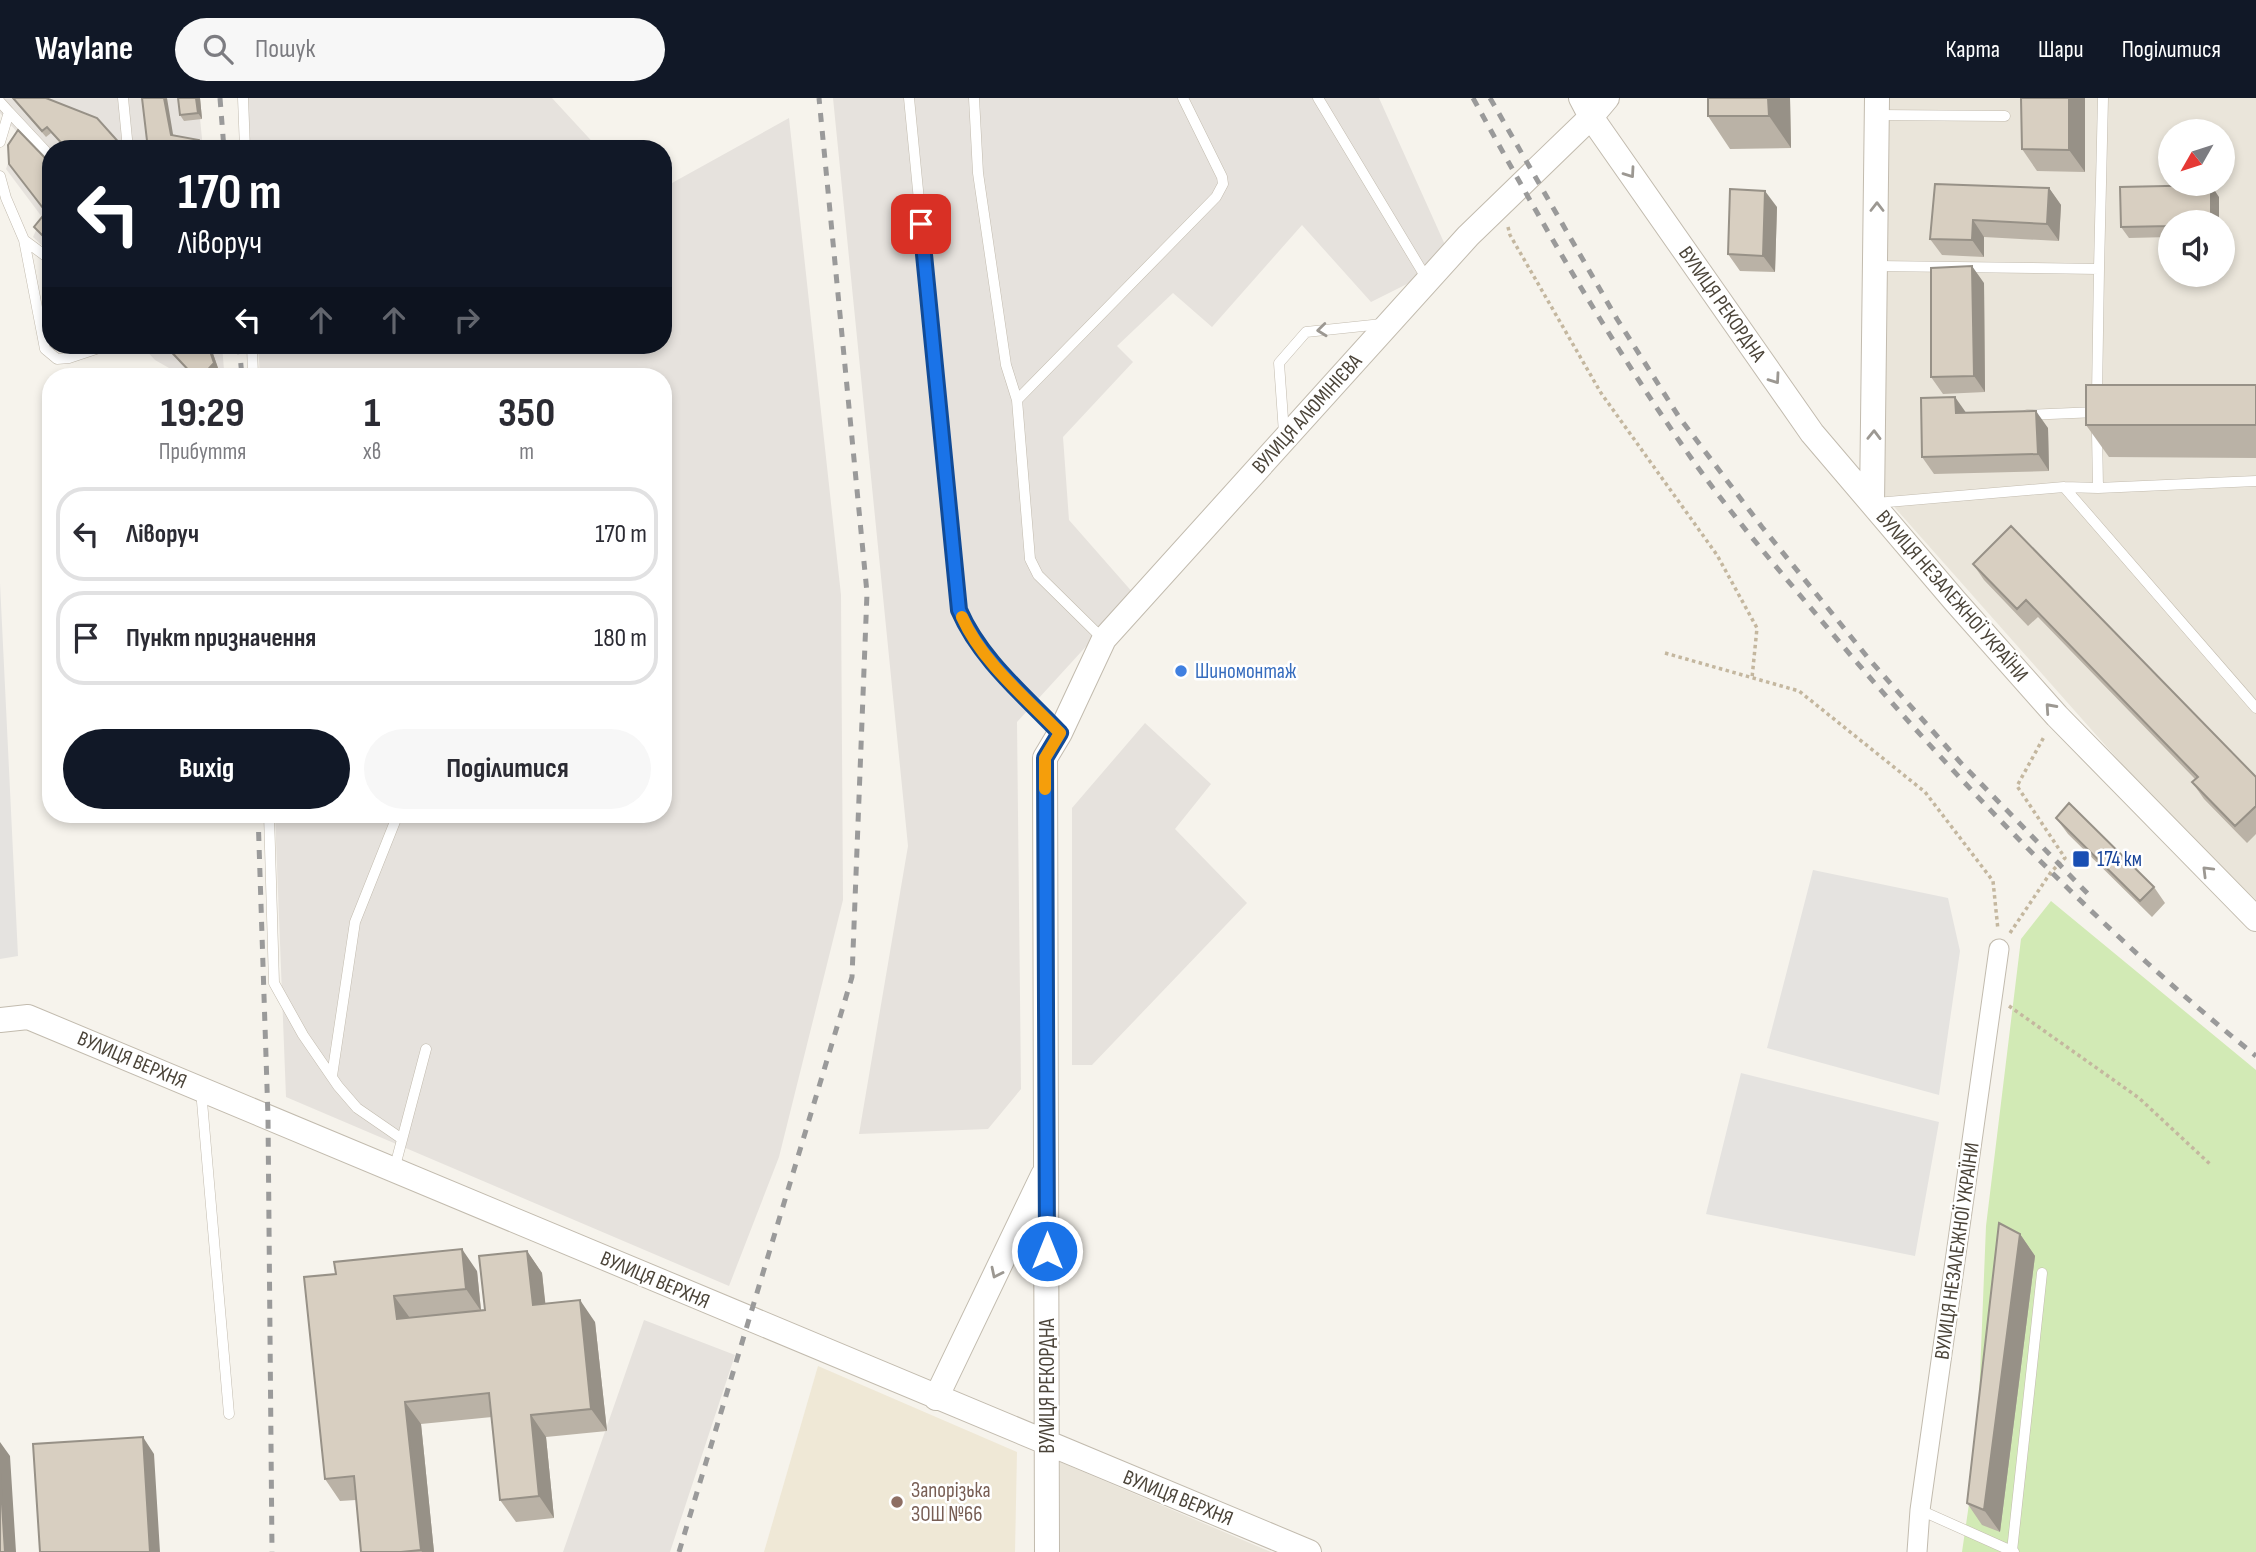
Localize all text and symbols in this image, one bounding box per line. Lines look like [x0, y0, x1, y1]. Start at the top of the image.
search box [175, 18, 665, 81]
text: Waylane [35, 29, 133, 69]
icon: search [199, 30, 237, 68]
text: Пошук [255, 34, 315, 65]
text: Карта [1945, 35, 2000, 64]
text: Шари [2038, 35, 2084, 64]
text: Поділитися [2122, 35, 2221, 64]
north arrow [2158, 119, 2235, 196]
map controls [2158, 119, 2235, 287]
text: 170 m [178, 164, 282, 223]
one-way arrow [1622, 165, 1634, 178]
icon: left [63, 168, 154, 259]
pin [891, 194, 951, 254]
one-way arrow [1869, 202, 1885, 212]
icon: arrive [902, 205, 940, 243]
button: sound [2158, 210, 2235, 287]
text: Ліворуч [178, 224, 262, 263]
street label: ВУЛИЦЯ РЕКОРДНА [1673, 241, 1772, 367]
icon: left [229, 301, 267, 339]
icon: ahead [302, 301, 340, 339]
icon: ahead [375, 301, 413, 339]
icon: right [448, 301, 486, 339]
one-way arrow [1316, 322, 1327, 337]
street label: ВУЛИЦЯ АЛЮМІНІЄВА [1247, 348, 1368, 479]
one-way arrow [1767, 371, 1779, 384]
text: 19:29 [161, 388, 245, 439]
text: 1 [364, 388, 380, 439]
text: 350 [498, 388, 555, 439]
one-way arrow [1866, 429, 1881, 440]
text: Прибуття [159, 438, 246, 466]
text: хв [363, 438, 381, 466]
text: m [519, 438, 534, 466]
street label: ВУЛИЦЯ НЕЗАЛЕЖНОЇ УКРАЇНИ [1871, 505, 2033, 687]
icon: left [67, 515, 105, 553]
text: Ліворуч [126, 519, 199, 550]
text: 170 m [595, 519, 647, 550]
icon: arrive [67, 619, 105, 657]
text: Пункт призначення [126, 623, 316, 654]
text: 180 m [594, 623, 647, 654]
place label: Шиномонтаж [1195, 659, 1297, 684]
marker: Шиномонтаж [1173, 663, 1189, 679]
one-way arrow [2045, 703, 2058, 716]
button: Вихід [63, 729, 350, 809]
button: Поділитися [364, 729, 651, 809]
place label: 174 км [2097, 847, 2142, 872]
marker: 174 км [2071, 849, 2091, 869]
one-way arrow [2203, 867, 2216, 880]
street label: ВУЛИЦЯ ВЕРХНЯ [74, 1026, 190, 1094]
street label: ВУЛИЦЯ НЕЗАЛЕЖНОЇ УКРАЇНИ [1929, 1141, 1985, 1361]
position arrow [1010, 1214, 1084, 1288]
street label: ВУЛИЦЯ ВЕРХНЯ [597, 1246, 713, 1314]
one-way arrow [990, 1266, 1004, 1278]
street label: ВУЛИЦЯ РЕКОРДНА [1035, 1317, 1060, 1454]
street label: ВУЛИЦЯ ВЕРХНЯ [1120, 1465, 1236, 1531]
place label: Запорізька ЗОШ №66 [911, 1478, 990, 1527]
marker: Запорізька ЗОШ №66 [889, 1494, 905, 1510]

